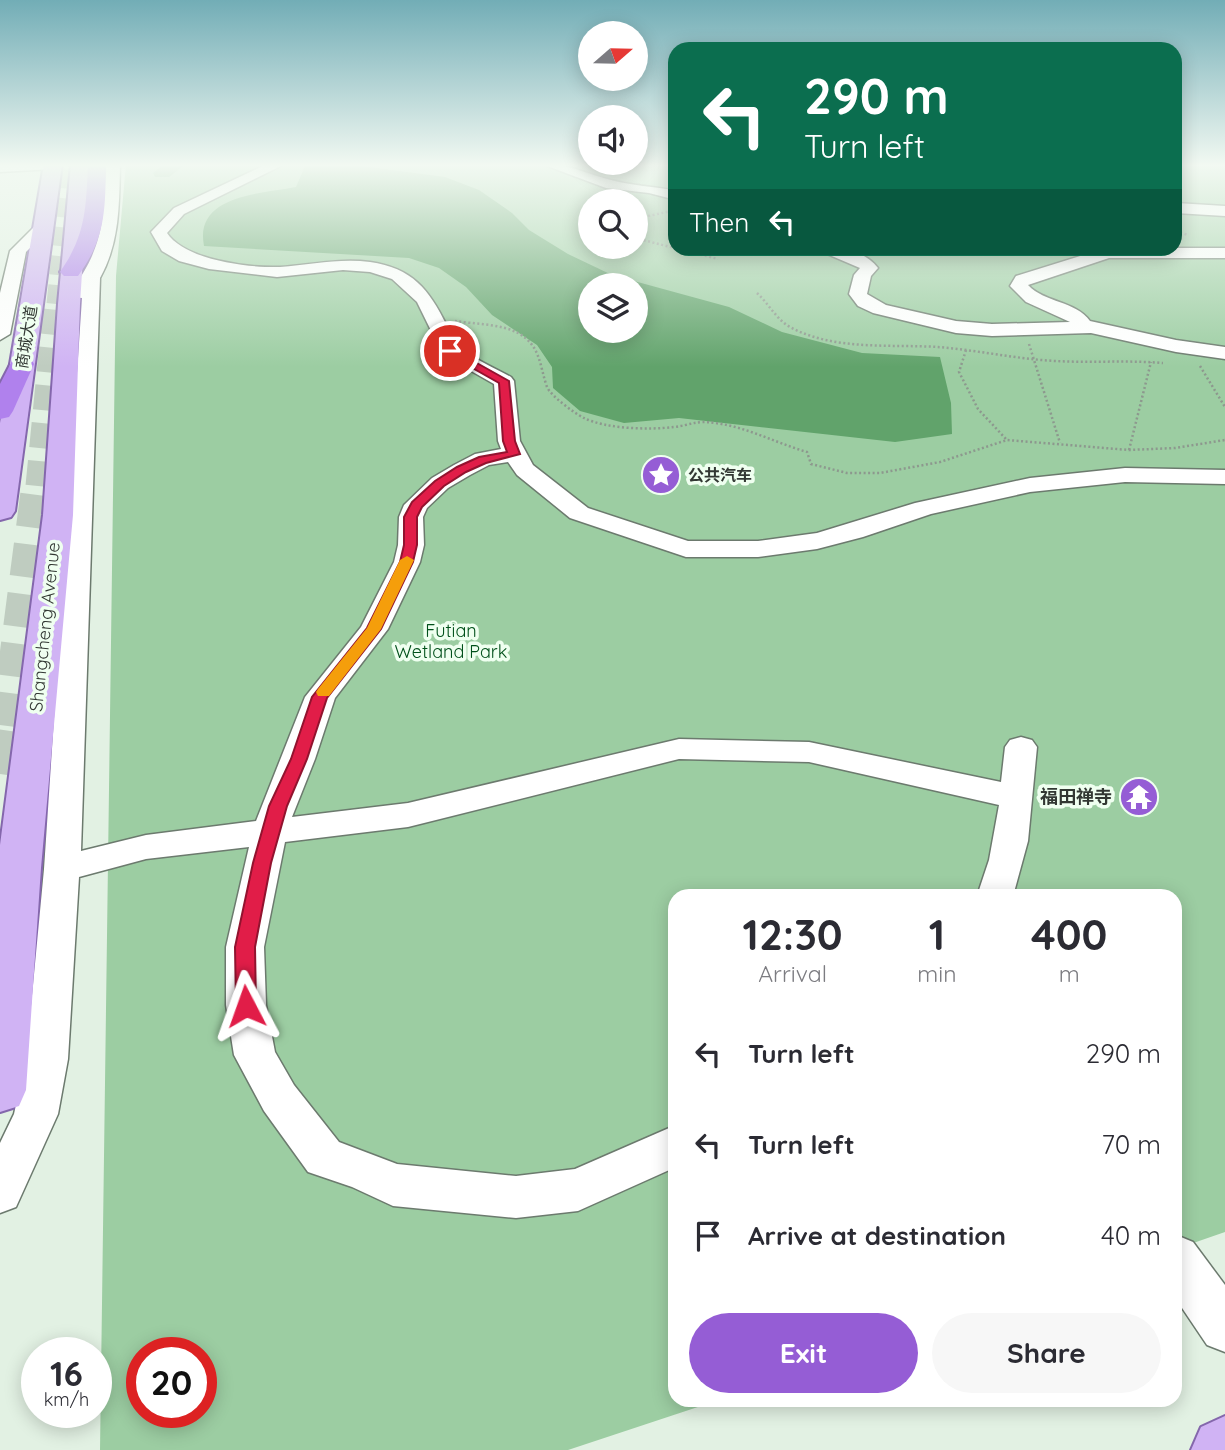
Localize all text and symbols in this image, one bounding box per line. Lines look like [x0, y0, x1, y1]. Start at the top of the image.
north arrow [578, 21, 648, 91]
map controls [578, 21, 648, 343]
text: 290 m [804, 65, 949, 126]
icon: left [689, 70, 780, 161]
button: sound [578, 105, 648, 175]
text: Turn left [804, 126, 925, 166]
button: search [578, 189, 648, 259]
icon: left [763, 203, 801, 241]
text: Then [689, 206, 749, 239]
button: layers [578, 273, 648, 343]
street label: 商城大道 [11, 304, 41, 370]
pin [420, 321, 480, 381]
icon: arrive [431, 332, 469, 370]
place icon: 公共汽车 [640, 454, 682, 496]
place label: 公共汽车 [688, 465, 752, 485]
street label: Shangcheng Avenue [24, 541, 65, 713]
park label: Futian Wetland Park [395, 619, 507, 663]
temple icon: 福田禅寺 [1118, 776, 1160, 818]
place label: 福田禅寺 [1040, 785, 1112, 808]
text: 12:30 [743, 908, 843, 961]
text: 1 [929, 908, 945, 961]
text: 400 [1031, 908, 1107, 961]
text: Arrival [758, 959, 827, 988]
text: min [917, 959, 956, 988]
text: m [1059, 959, 1080, 988]
position arrow [209, 969, 283, 1043]
icon: left [689, 1035, 727, 1073]
text: Turn left [748, 1037, 855, 1070]
text: 290 m [1086, 1037, 1161, 1070]
icon: left [689, 1126, 727, 1164]
text: Turn left [748, 1128, 855, 1161]
text: 70 m [1101, 1128, 1161, 1161]
icon: arrive [689, 1217, 727, 1255]
text: Arrive at destination [748, 1219, 1006, 1252]
text: 40 m [1101, 1219, 1161, 1252]
button: Exit [689, 1313, 918, 1393]
button: Share [932, 1313, 1161, 1393]
speed limit sign: 20 [126, 1337, 217, 1428]
text: 16 [50, 1351, 83, 1395]
text: km/h [44, 1388, 89, 1411]

